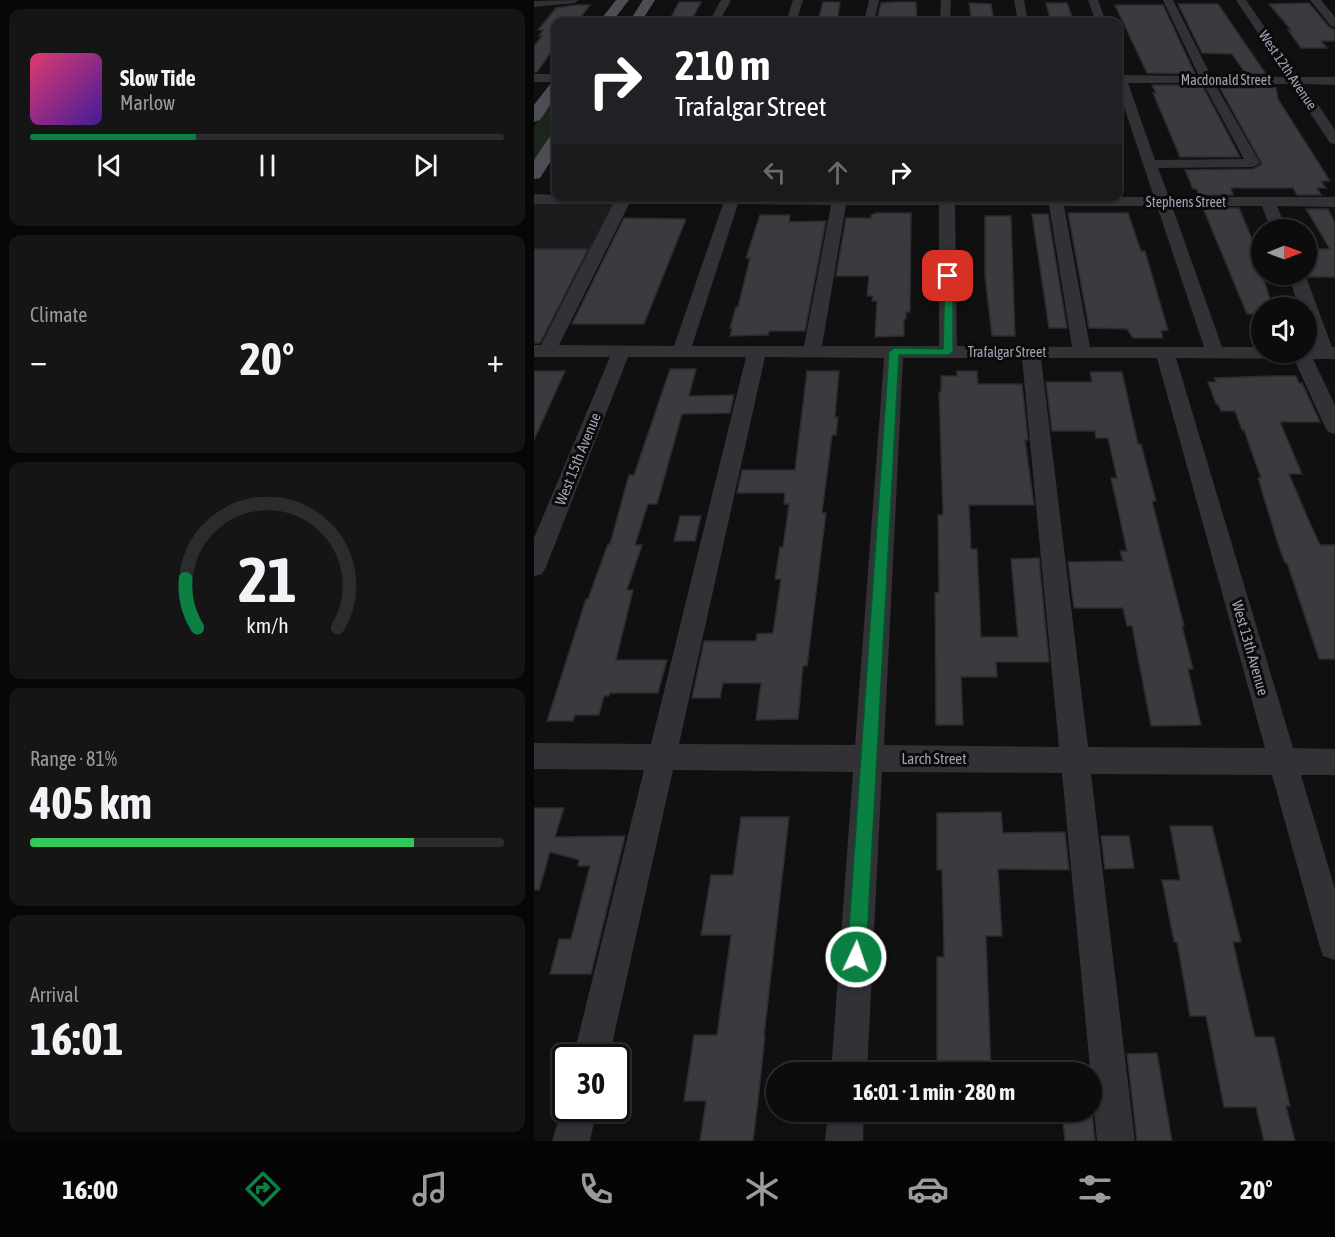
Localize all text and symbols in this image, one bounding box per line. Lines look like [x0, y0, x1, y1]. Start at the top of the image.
street label: West 12th Avenue [1256, 28, 1320, 112]
text: 210 m [675, 41, 770, 89]
icon: right [576, 42, 654, 120]
text: Slow Tide [120, 65, 196, 91]
street label: Macdonald Street [1181, 72, 1271, 88]
text: Marlow [120, 91, 175, 114]
text: Trafalgar Street [675, 91, 827, 122]
icon: previous [93, 149, 126, 182]
icon: pause [251, 149, 284, 182]
icon: next [409, 149, 442, 182]
icon: left [758, 156, 791, 189]
icon: ahead [821, 156, 854, 189]
icon: right [884, 156, 917, 189]
street label: Stephens Street [1146, 194, 1226, 210]
north arrow [1251, 219, 1317, 285]
map controls [1251, 219, 1317, 363]
pin [922, 250, 973, 301]
icon: arrive [931, 259, 964, 292]
button: sound [1251, 297, 1317, 363]
text: Climate [30, 303, 87, 326]
text: 20° [240, 333, 294, 385]
text: − [30, 341, 47, 379]
text: + [487, 341, 504, 379]
street label: Trafalgar Street [968, 344, 1046, 360]
street label: West 15th Avenue [551, 410, 604, 508]
text: 21 [238, 544, 296, 615]
street label: West 13th Avenue [1229, 598, 1272, 698]
text: km/h [246, 613, 288, 638]
text: Range · 81% [30, 747, 117, 770]
street label: Larch Street [902, 750, 967, 767]
text: 405 km [30, 777, 152, 829]
position arrow [824, 925, 888, 989]
text: Arrival [30, 983, 79, 1006]
text: 16:01 [30, 1013, 124, 1065]
speed limit sign: 30 [552, 1044, 630, 1122]
text: 16:01 · 1 min · 280 m [853, 1079, 1015, 1105]
icon: directions [242, 1168, 284, 1210]
icon: music [409, 1168, 451, 1210]
icon: phone [575, 1168, 617, 1210]
icon: climate [741, 1168, 783, 1210]
icon: car [907, 1168, 949, 1210]
icon: filters [1074, 1168, 1116, 1210]
text: 16:00 [62, 1174, 118, 1205]
text: 20° [1240, 1174, 1273, 1205]

